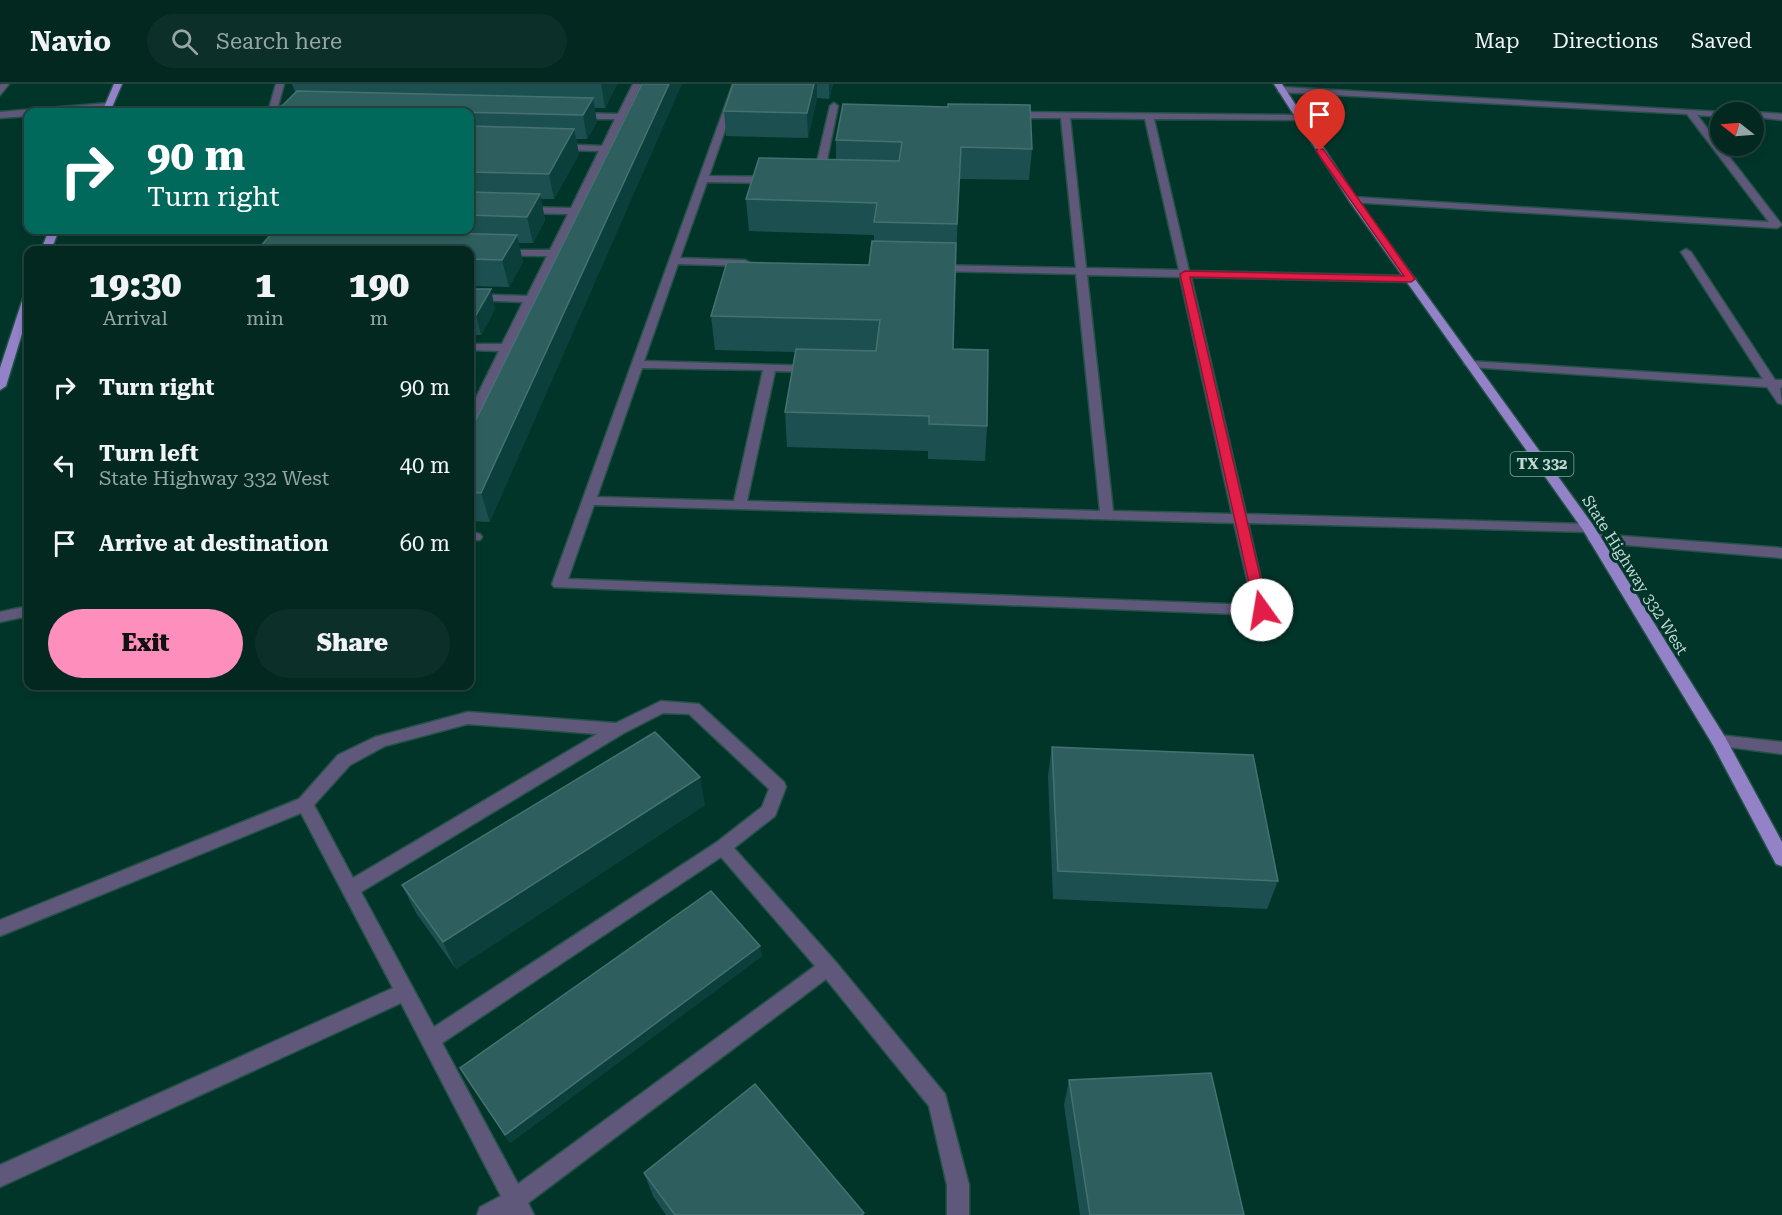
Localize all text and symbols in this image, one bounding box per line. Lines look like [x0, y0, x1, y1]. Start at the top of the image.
search box [147, 14, 567, 68]
text: Navio [30, 25, 111, 58]
icon: search [168, 25, 201, 58]
text: Search here [216, 29, 342, 54]
text: Map [1475, 29, 1519, 53]
text: Directions [1552, 29, 1658, 53]
text: Saved [1691, 29, 1752, 53]
pin [1294, 89, 1345, 151]
icon: arrive [1303, 98, 1336, 131]
north arrow [1710, 102, 1764, 156]
map controls [1710, 102, 1764, 156]
text: 90 m [147, 131, 245, 180]
icon: right [48, 132, 126, 210]
text: Turn right [147, 181, 280, 213]
text: 19:30 [89, 264, 181, 306]
text: 1 [255, 264, 275, 306]
text: 190 [349, 264, 409, 306]
text: Arrival [103, 306, 168, 330]
text: min [246, 306, 284, 330]
text: m [370, 306, 388, 330]
icon: right [48, 371, 81, 404]
text: Turn right [99, 375, 214, 400]
text: 90 m [400, 375, 450, 400]
text: Turn left [99, 441, 199, 466]
icon: left [48, 449, 81, 482]
road number: TX 332 [1510, 452, 1574, 476]
text: 40 m [400, 453, 450, 478]
text: State Highway 332 West [99, 466, 329, 490]
street label: State Highway 332 West [1578, 492, 1692, 658]
icon: arrive [48, 527, 81, 560]
text: Arrive at destination [99, 531, 328, 556]
text: 60 m [400, 531, 450, 556]
position arrow [1230, 578, 1294, 642]
button: Exit [48, 609, 243, 678]
button: Share [255, 609, 450, 678]

